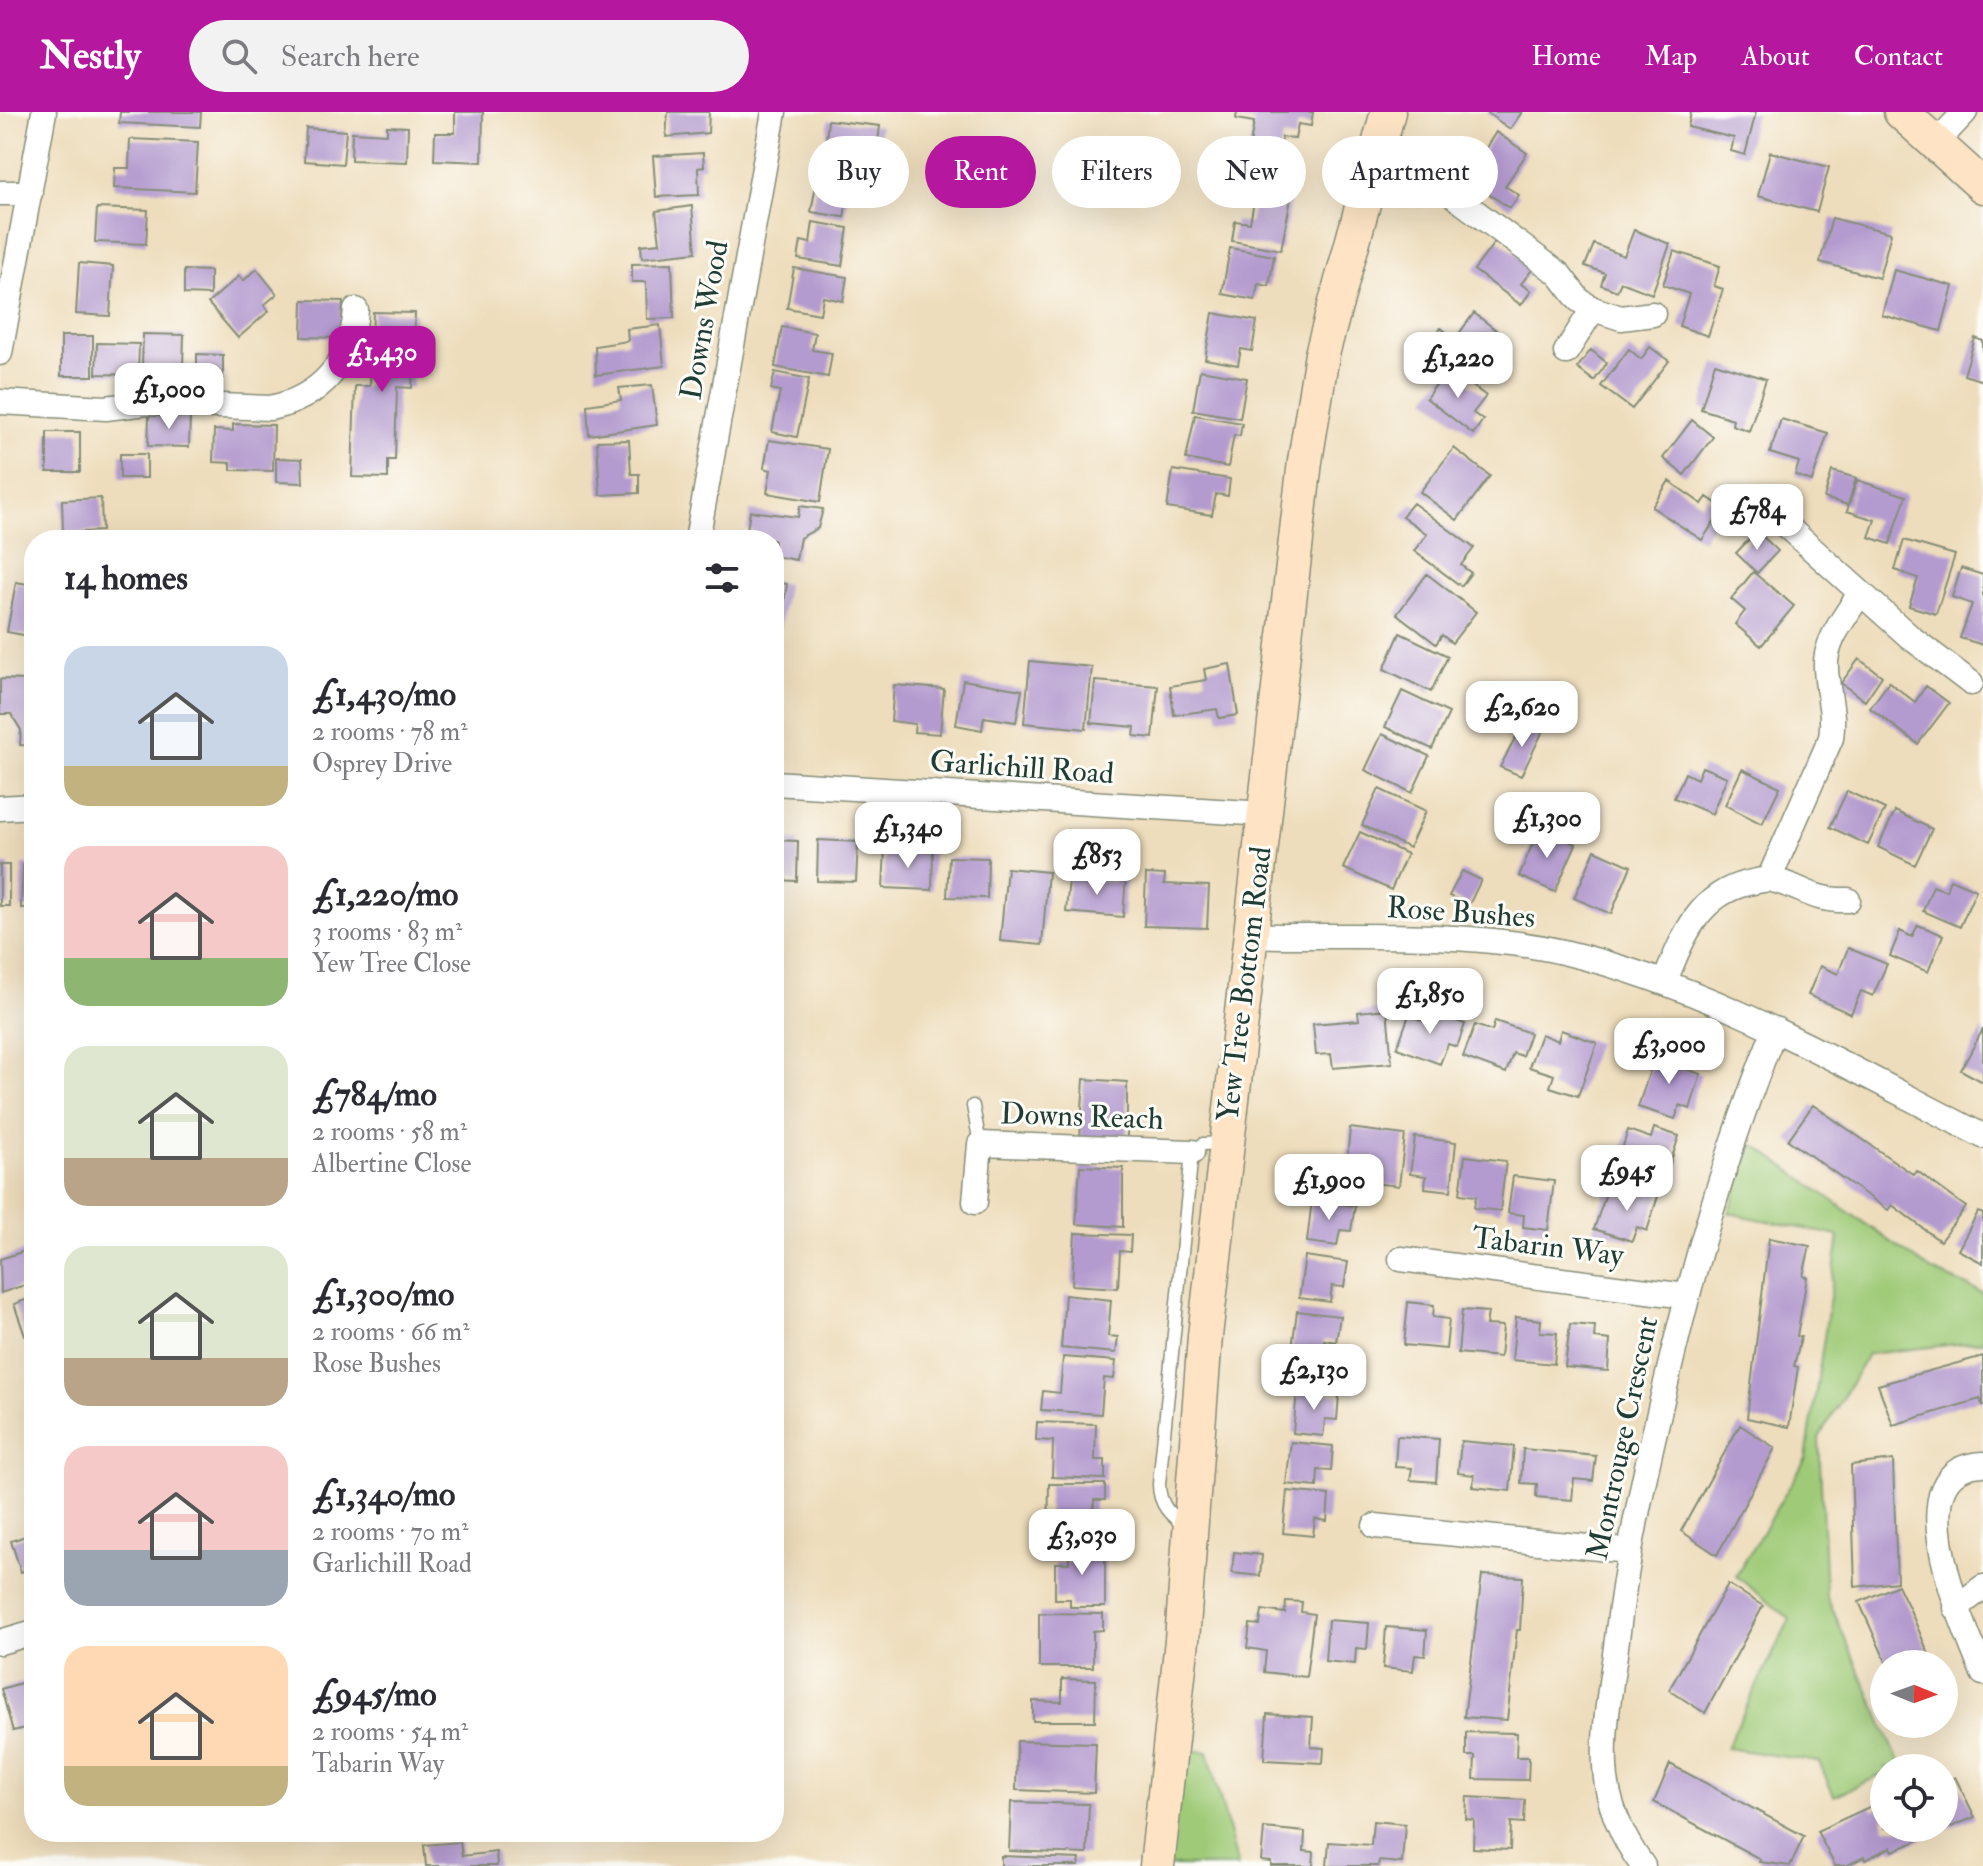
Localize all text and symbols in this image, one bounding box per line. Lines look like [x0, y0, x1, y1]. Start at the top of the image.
search box [189, 20, 749, 92]
text: Nestly [40, 32, 141, 80]
icon: search [217, 34, 261, 78]
text: Search here [281, 38, 419, 75]
text: Home [1531, 39, 1601, 74]
text: Map [1645, 39, 1697, 74]
text: About [1741, 39, 1810, 74]
text: Contact [1854, 39, 1943, 74]
chip: Buy [808, 136, 909, 208]
chip: Rent [925, 136, 1036, 208]
chip: Filters [1052, 136, 1181, 208]
chip: New [1197, 136, 1306, 208]
chip: Apartment [1322, 136, 1498, 208]
street label: Downs Wood [672, 237, 737, 402]
pin: £1,430 [317, 326, 447, 394]
pin: £1,220 [1393, 332, 1523, 400]
text: £1,430 [347, 336, 417, 368]
text: £1,220 [1422, 342, 1494, 374]
pin: £1,000 [104, 363, 234, 431]
text: £1,000 [133, 373, 205, 405]
pin: £784 [1710, 484, 1804, 552]
text: £784 [1729, 494, 1785, 526]
icon: filters [700, 556, 744, 600]
text: 14 homes [64, 557, 188, 600]
text: £1,430/mo [312, 673, 456, 716]
icon: home [128, 678, 224, 774]
pin: £2,620 [1457, 681, 1587, 749]
text: £2,620 [1484, 691, 1560, 723]
text: 2 rooms · 78 m² [312, 716, 468, 748]
street label: Garlichill Road [929, 743, 1115, 792]
text: Osprey Drive [312, 748, 452, 780]
pin: £1,300 [1482, 792, 1612, 860]
pin: £1,340 [843, 802, 973, 870]
text: £1,300 [1512, 802, 1582, 834]
text: £1,340 [873, 812, 943, 844]
pin: £853 [1050, 829, 1144, 897]
text: £853 [1071, 839, 1123, 871]
street label: Yew Tree Bottom Road [1209, 844, 1280, 1124]
text: £1,220/mo [312, 873, 458, 916]
icon: home [128, 878, 224, 974]
street label: Rose Bushes [1386, 889, 1536, 936]
text: 3 rooms · 83 m² [312, 916, 462, 948]
text: Yew Tree Close [312, 948, 471, 980]
pin: £1,850 [1365, 968, 1495, 1036]
text: £1,850 [1395, 978, 1465, 1010]
pin: £3,000 [1604, 1018, 1734, 1086]
text: £3,000 [1632, 1028, 1706, 1060]
text: £784/mo [312, 1073, 437, 1116]
icon: home [128, 1078, 224, 1174]
street label: Downs Reach [1000, 1095, 1164, 1138]
text: 2 rooms · 58 m² [312, 1116, 467, 1148]
pin: £945 [1580, 1145, 1674, 1213]
text: Albertine Close [312, 1148, 471, 1180]
pin: £1,900 [1264, 1154, 1394, 1222]
text: £945 [1599, 1155, 1655, 1187]
text: £1,900 [1293, 1164, 1365, 1196]
street label: Tabarin Way [1470, 1219, 1627, 1274]
text: £1,300/mo [312, 1273, 454, 1316]
icon: home [128, 1278, 224, 1374]
street label: Montrouge Crescent [1579, 1313, 1666, 1563]
text: 2 rooms · 66 m² [312, 1316, 470, 1348]
pin: £2,130 [1249, 1344, 1379, 1412]
text: Rose Bushes [312, 1348, 441, 1380]
text: £2,130 [1279, 1354, 1349, 1386]
text: £1,340/mo [312, 1473, 455, 1516]
icon: home [128, 1478, 224, 1574]
pin: £3,030 [1017, 1509, 1147, 1577]
text: 2 rooms · 70 m² [312, 1516, 469, 1548]
text: £3,030 [1047, 1519, 1117, 1551]
text: Garlichill Road [312, 1548, 472, 1580]
north arrow [1870, 1650, 1958, 1738]
map controls [1870, 1650, 1958, 1842]
text: £945/mo [312, 1673, 437, 1716]
icon: home [128, 1678, 224, 1774]
text: 2 rooms · 54 m² [312, 1716, 468, 1748]
text: Tabarin Way [312, 1748, 444, 1780]
button: locate [1870, 1754, 1958, 1842]

